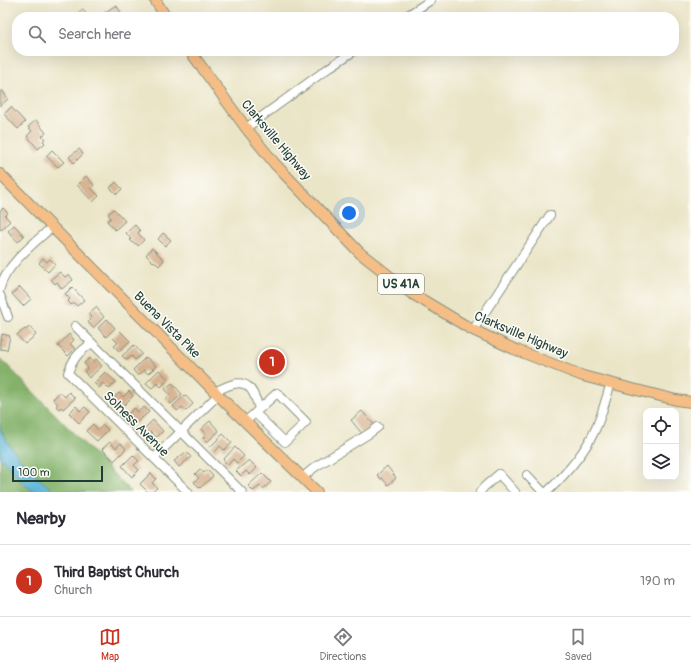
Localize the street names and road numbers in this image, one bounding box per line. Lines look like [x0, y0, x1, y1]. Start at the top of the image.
street label: Clarksville Highway [238, 96, 315, 184]
road number: US 41A [378, 274, 424, 294]
street label: Buena Vista Pike [130, 288, 204, 362]
street label: Clarksville Highway [472, 308, 571, 362]
street label: Solness Avenue [100, 388, 172, 460]

